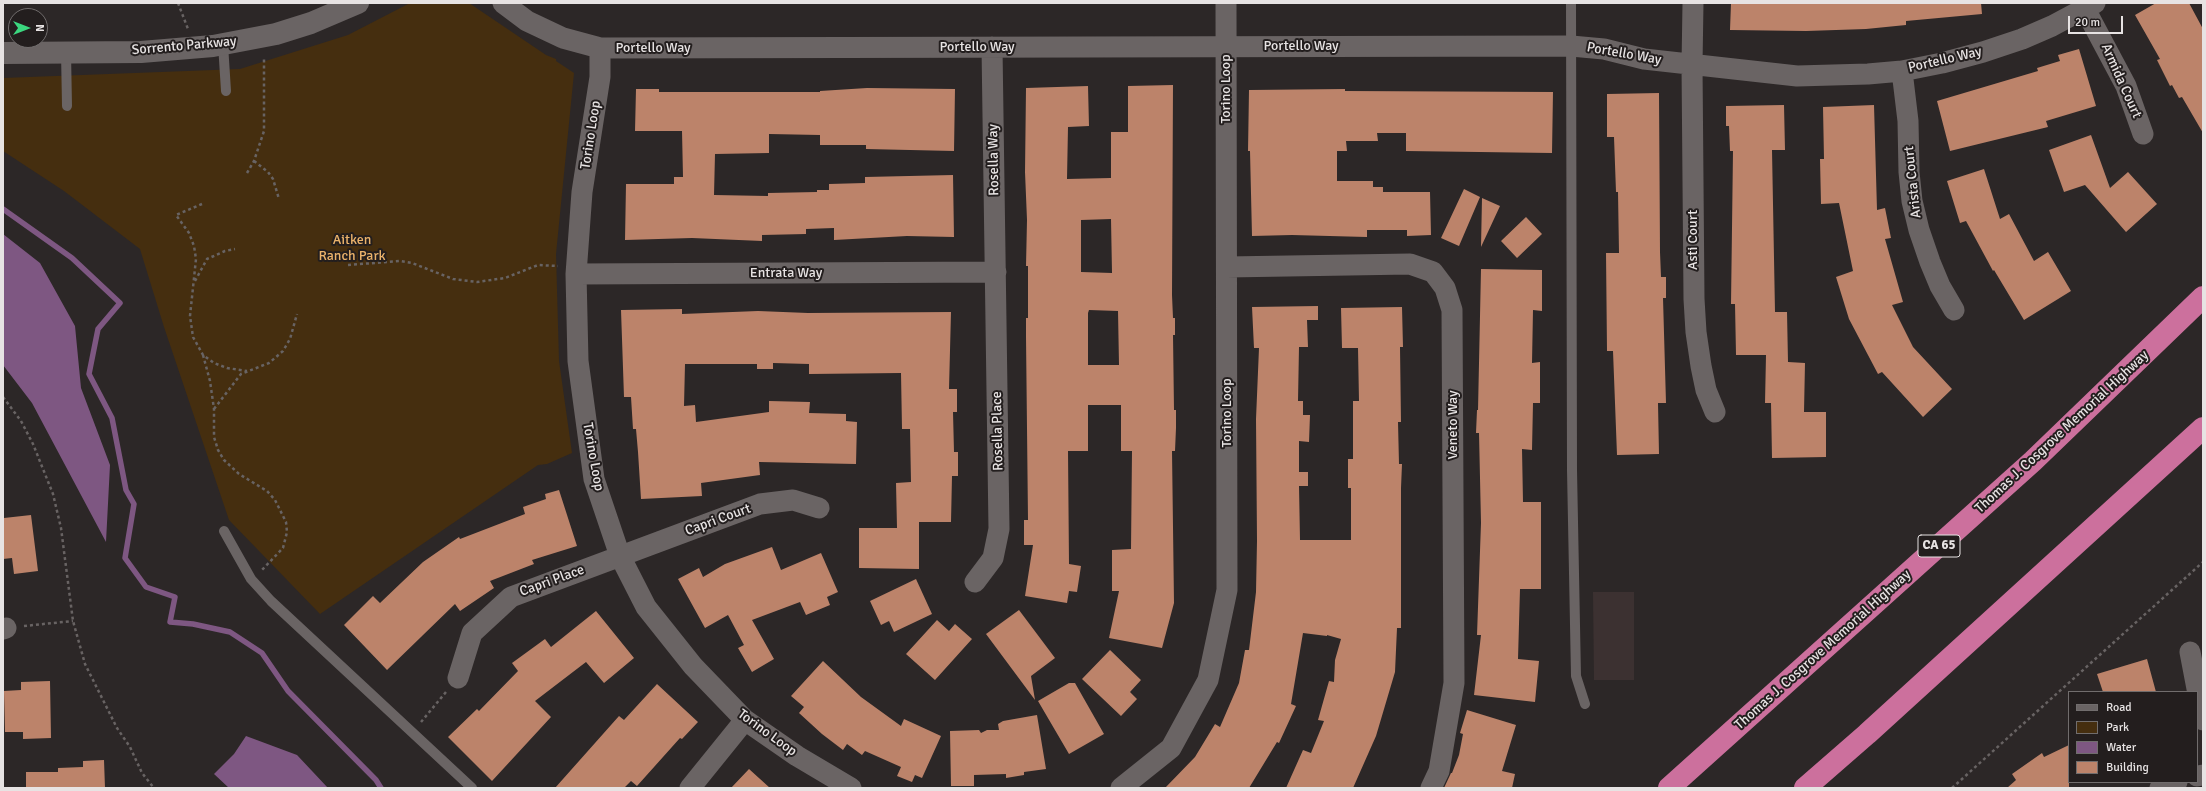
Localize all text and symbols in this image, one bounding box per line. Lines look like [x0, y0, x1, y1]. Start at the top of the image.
north arrow [8, 8, 48, 48]
scale bar [2070, 8, 2125, 34]
text: 20 m [2075, 15, 2100, 30]
text: N [33, 24, 46, 32]
street label: Sorrento Parkway [131, 33, 237, 59]
street label: Portello Way [1263, 38, 1339, 54]
street label: Portello Way [939, 39, 1015, 55]
street label: Portello Way [1586, 39, 1662, 69]
street label: Portello Way [615, 40, 691, 56]
street label: Armida Court [2097, 41, 2145, 121]
street label: Portello Way [1906, 43, 1984, 77]
street label: Torino Loop [1218, 54, 1234, 124]
street label: Torino Loop [577, 100, 605, 170]
street label: Rosella Way [985, 124, 1003, 196]
street label: Arista Court [1901, 145, 1925, 219]
street label: Asti Court [1685, 210, 1701, 270]
park label: Aitken Ranch Park [318, 232, 386, 264]
street label: Entrata Way [750, 265, 822, 281]
street label: Thomas J. Cosgrove Memorial Highway [1972, 347, 2152, 517]
street label: Torino Loop [1219, 378, 1235, 448]
street label: Rosella Place [989, 391, 1007, 471]
street label: Veneto Way [1445, 391, 1461, 459]
street label: Torino Loop [579, 422, 607, 492]
street label: Capri Court [683, 500, 753, 540]
road number: CA 65 [1918, 535, 1960, 557]
street label: Capri Place [517, 562, 587, 600]
street label: Thomas J. Cosgrove Memorial Highway [1732, 566, 1914, 734]
legend [2068, 691, 2198, 783]
text: Road [2106, 700, 2132, 715]
street label: Torino Loop [734, 706, 800, 760]
text: Park [2106, 720, 2129, 735]
text: Water [2106, 740, 2136, 755]
text: Building [2106, 760, 2149, 775]

